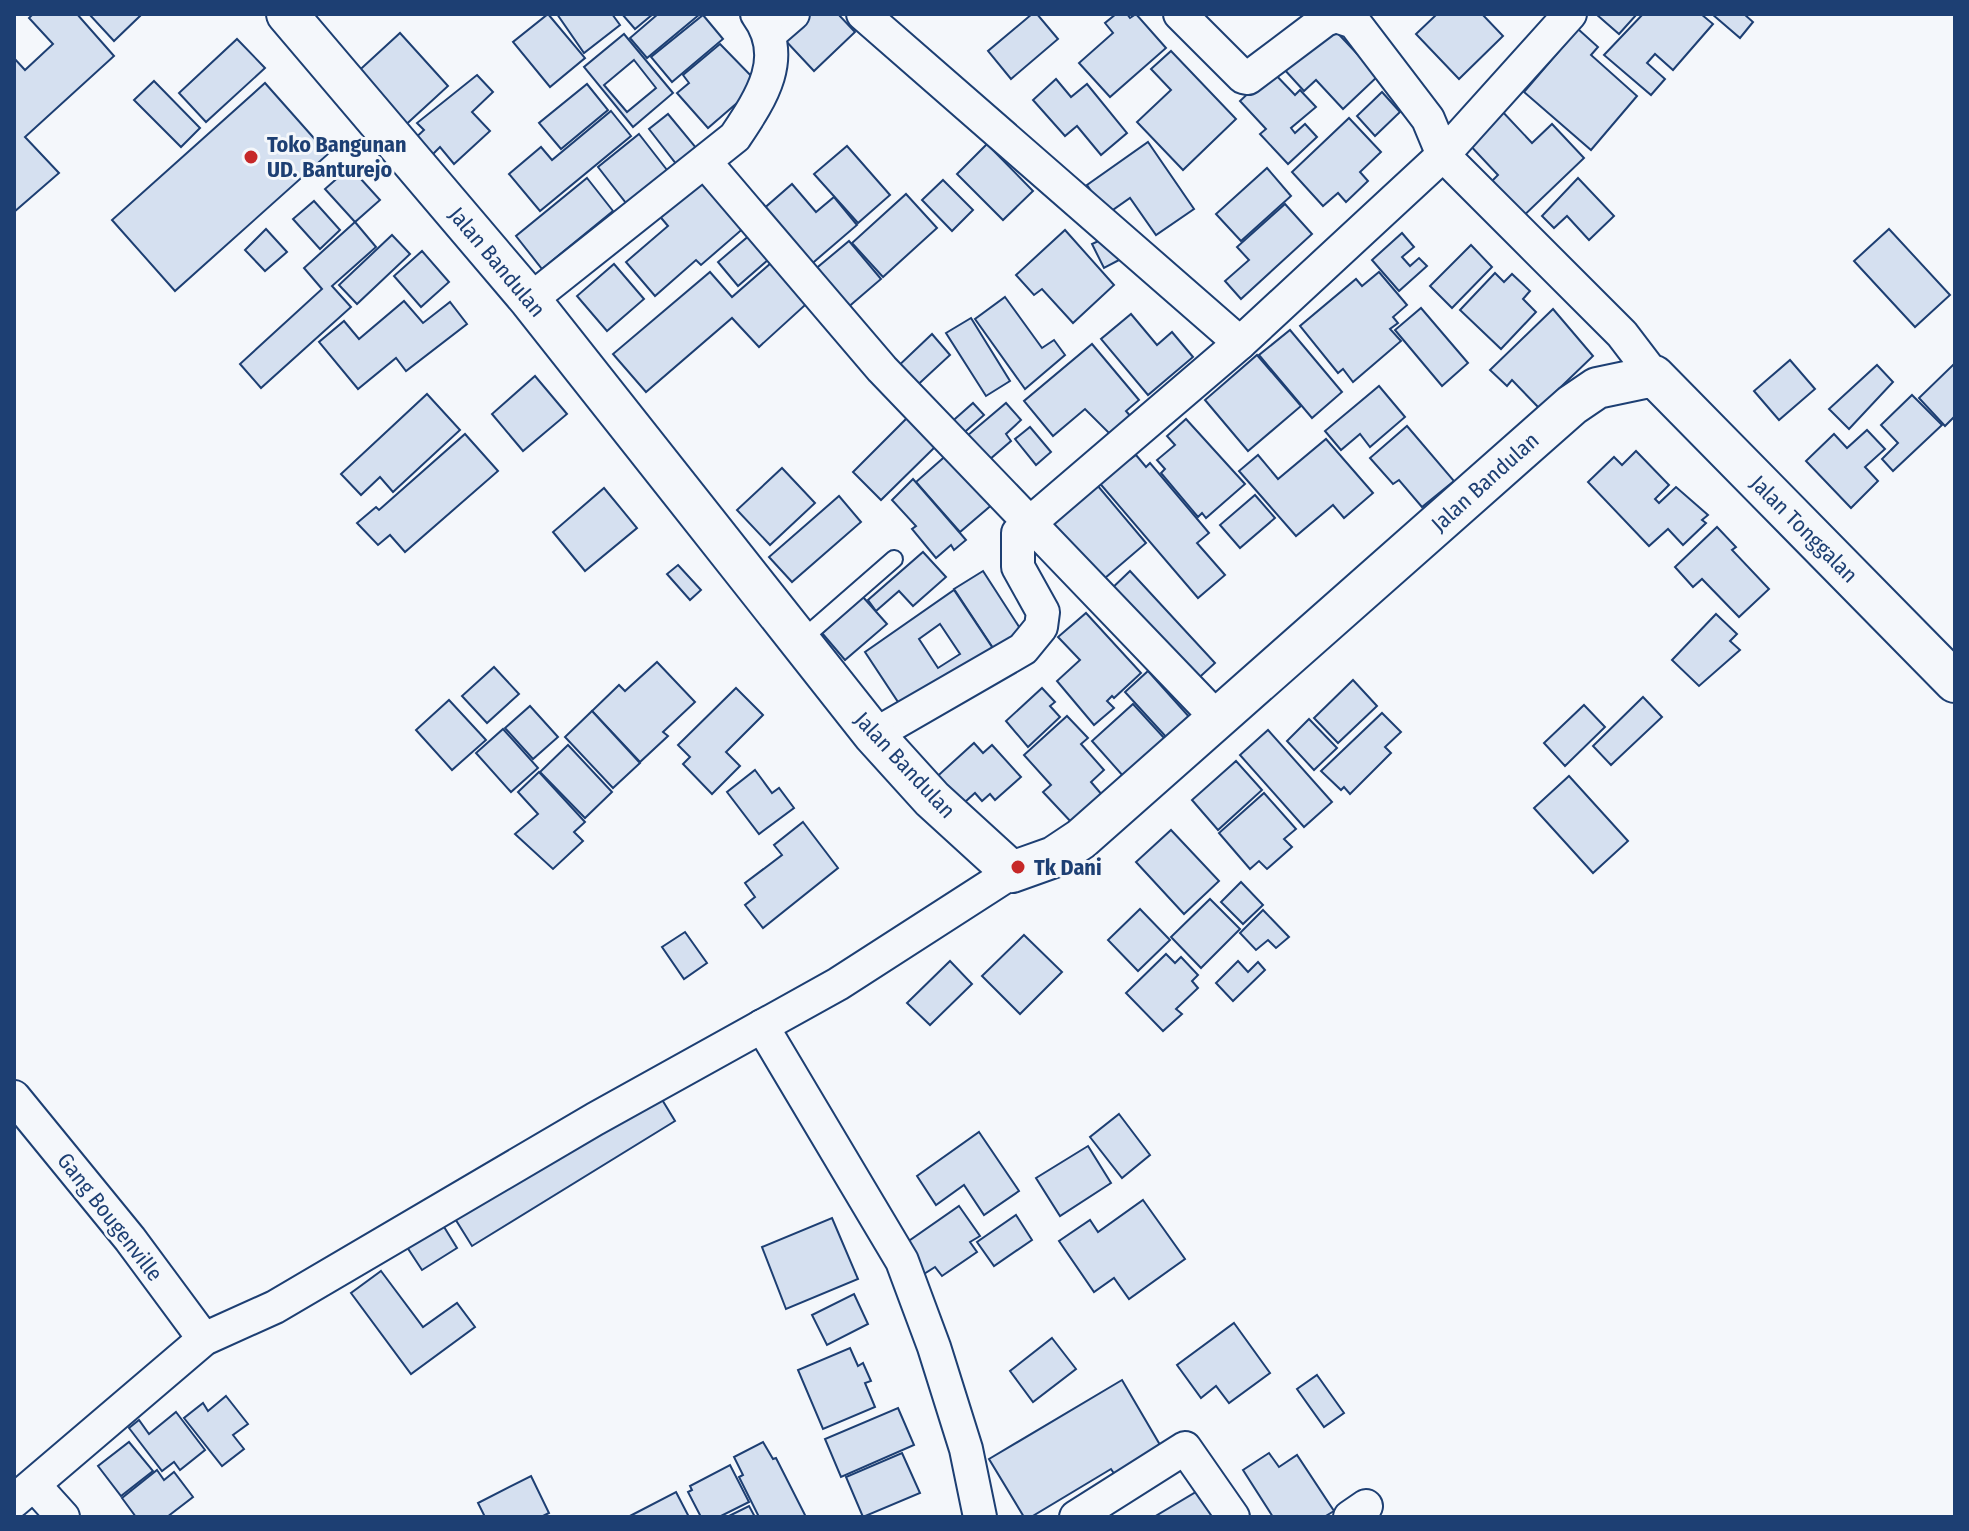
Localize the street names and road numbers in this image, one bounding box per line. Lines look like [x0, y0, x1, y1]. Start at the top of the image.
street label: Jalan Bandulan [443, 201, 551, 323]
street label: Jalan Bandulan [1426, 427, 1544, 537]
street label: Jalan Tonggalan [1745, 470, 1863, 588]
street label: Jalan Bandulan [849, 706, 961, 824]
street label: Gang Bougenville [51, 1147, 169, 1287]

